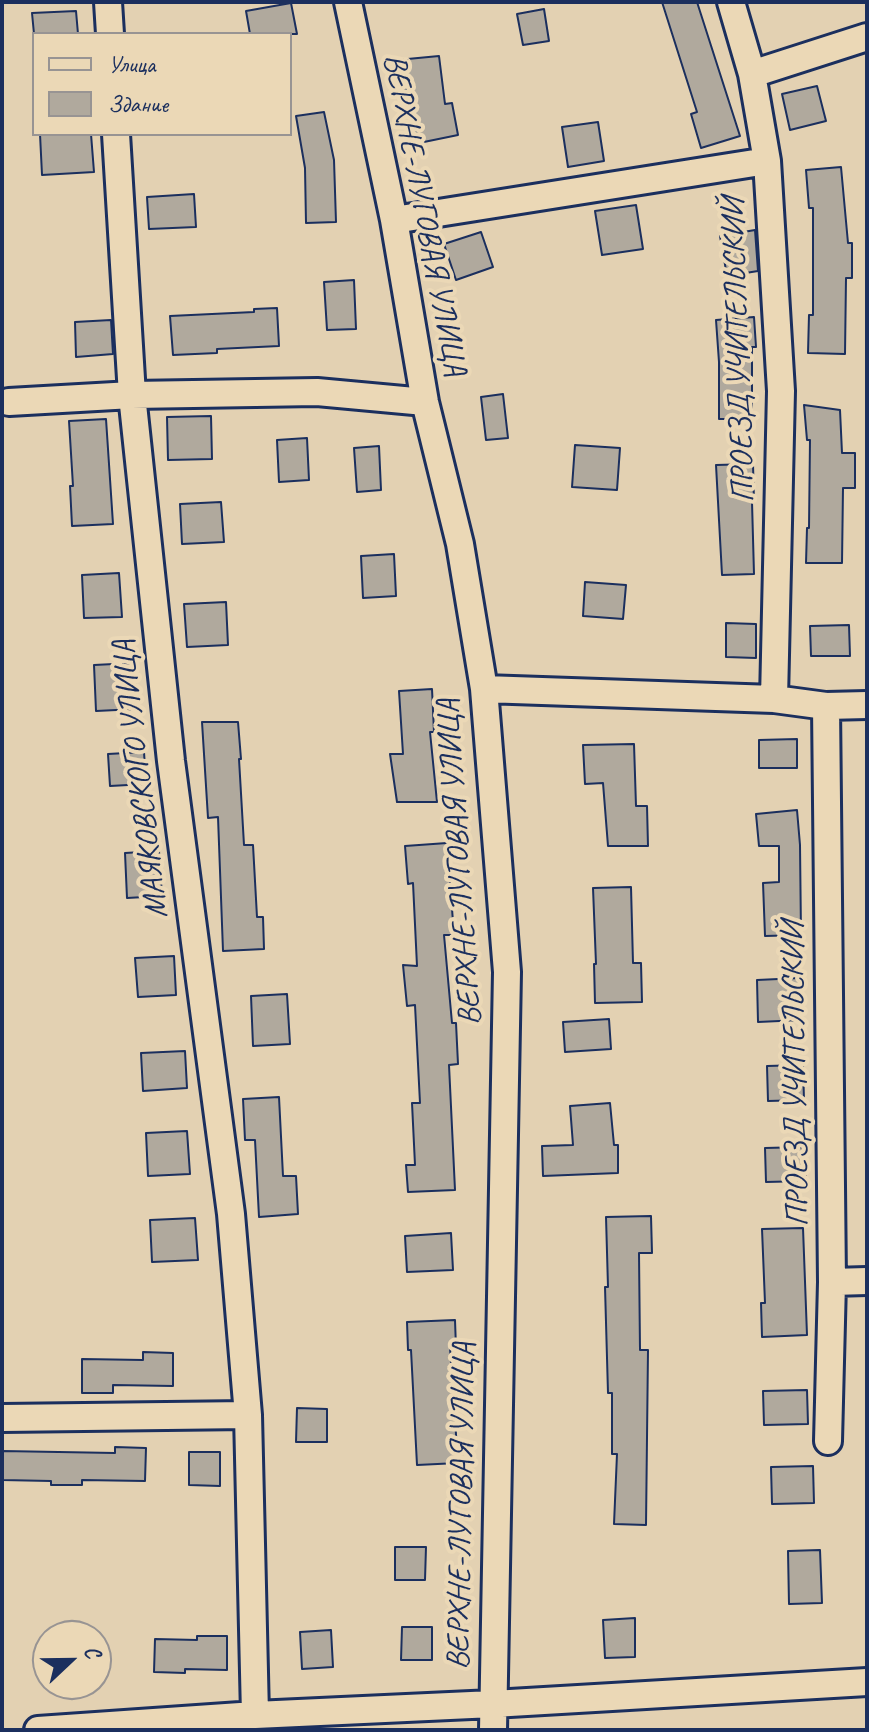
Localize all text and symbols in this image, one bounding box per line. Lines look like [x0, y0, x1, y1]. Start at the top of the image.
legend [32, 32, 292, 136]
text: Улица [108, 49, 156, 79]
street label: ВЕРХНЕ-ЛУГОВАЯ УЛИЦА [374, 51, 474, 379]
text: Здание [108, 89, 168, 119]
street label: ПРОЕЗД УЧИТЕЛЬСКИЙ [714, 197, 764, 503]
street label: МАЯКОВСКОГО УЛИЦА [105, 637, 177, 921]
street label: ВЕРХНЕ-ЛУГОВАЯ УЛИЦА [429, 697, 491, 1027]
street label: ПРОЕЗД УЧИТЕЛЬСКИЙ [774, 921, 818, 1227]
street label: ВЕРХНЕ-ЛУГОВАЯ УЛИЦА [440, 1342, 484, 1670]
north arrow [32, 1620, 112, 1700]
text: С [77, 1642, 107, 1662]

